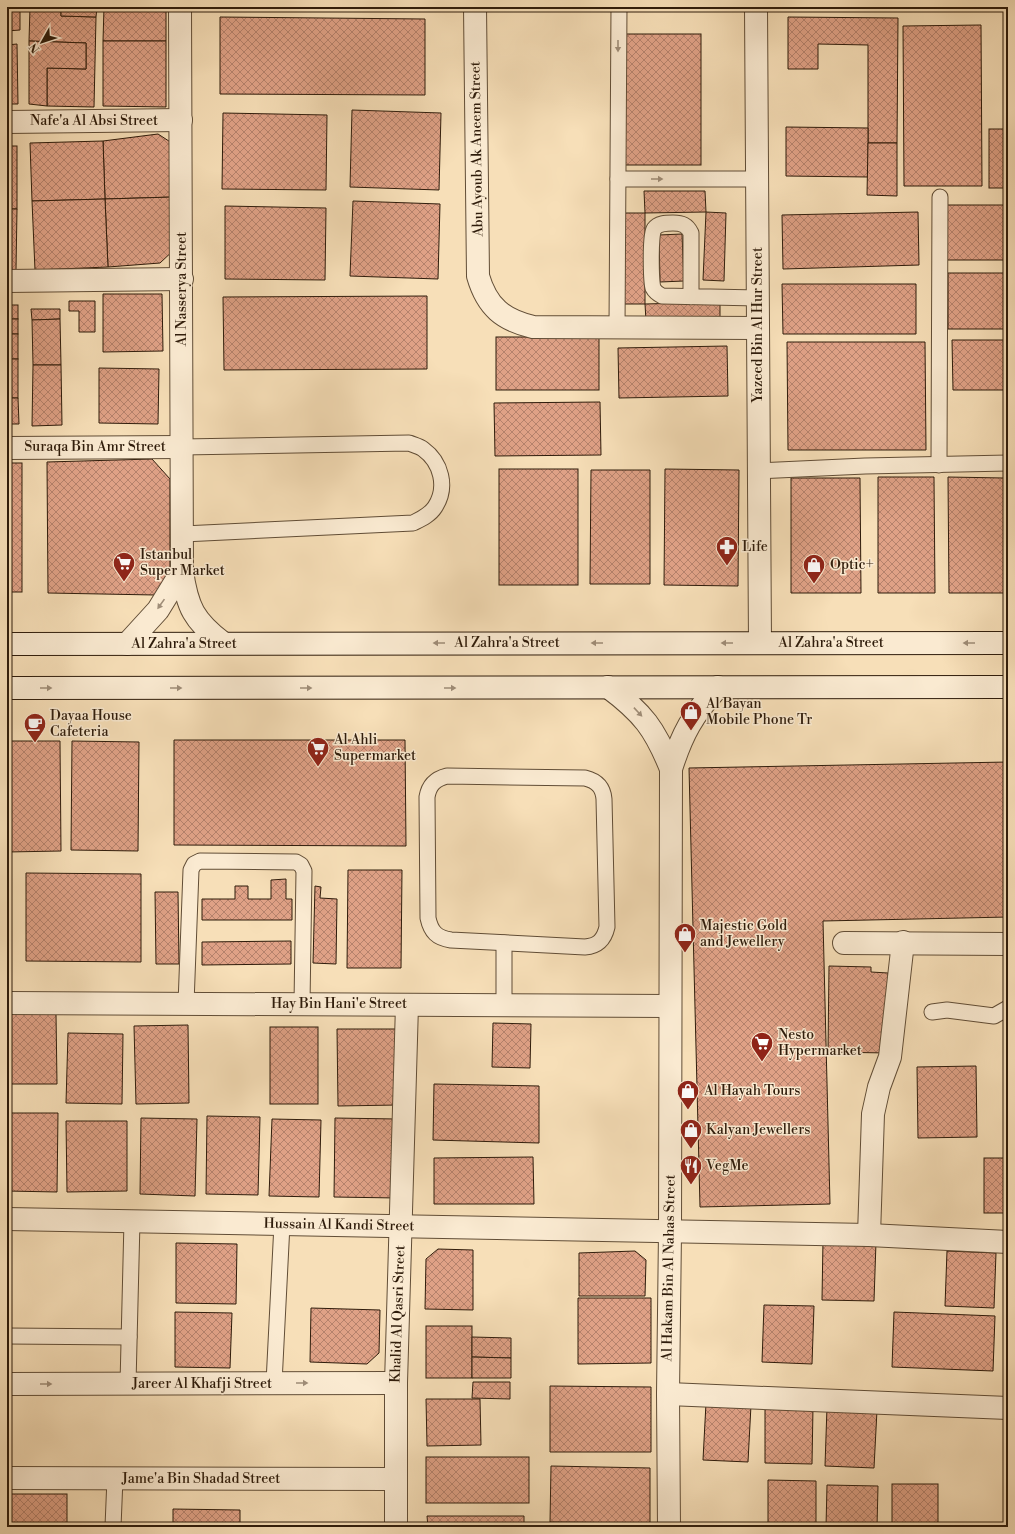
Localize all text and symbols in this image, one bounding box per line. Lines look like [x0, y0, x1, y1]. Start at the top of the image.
north arrow [22, 22, 62, 62]
text: N [27, 40, 43, 55]
one-way arrow [615, 40, 621, 53]
street label: Abu Ayoub Ak Aneem Street [466, 61, 488, 238]
street label: Nafe'a Al Absi Street [30, 112, 158, 130]
one-way arrow [651, 176, 664, 182]
street label: Al Nasserya Street [173, 232, 191, 347]
street label: Yazeed Bin Al Hur Street [749, 247, 767, 404]
street label: Suraqa Bin Amr Street [24, 438, 166, 456]
pharmacy icon: Life [714, 534, 740, 567]
place label: Life [742, 538, 768, 556]
place label: Istanbul Super Market [140, 546, 225, 580]
supermarket icon: Istanbul Super Market [111, 550, 137, 583]
shop icon: Optic+ [801, 552, 827, 585]
place label: Optic+ [830, 556, 874, 574]
one-way arrow [157, 599, 165, 609]
street label: Al Zahra'a Street [453, 634, 560, 652]
street label: Al Zahra'a Street [777, 634, 884, 652]
street label: Al Zahra'a Street [130, 635, 237, 653]
one-way arrow [432, 640, 445, 646]
one-way arrow [590, 640, 603, 646]
one-way arrow [720, 640, 733, 646]
one-way arrow [962, 640, 975, 646]
one-way arrow [444, 684, 456, 691]
one-way arrow [40, 685, 53, 691]
one-way arrow [170, 685, 183, 691]
one-way arrow [300, 685, 313, 691]
place label: Al Bayan Mobile Phone Tr [705, 695, 812, 729]
shop icon: Al Bayan Mobile Phone Tr [678, 699, 704, 732]
place label: Dayaa House Cafeteria [50, 707, 132, 741]
one-way arrow [633, 707, 643, 717]
cafe icon: Dayaa House Cafeteria [22, 711, 48, 744]
place label: Al Ahli Supermarket [333, 731, 416, 765]
supermarket icon: Al Ahli Supermarket [305, 735, 331, 768]
place label: Majestic Gold and Jewellery [700, 917, 787, 951]
shop icon: Majestic Gold and Jewellery [672, 921, 698, 954]
street label: Hay Bin Hani'e Street [271, 995, 407, 1013]
place label: Nesto Hypermarket [778, 1026, 862, 1060]
supermarket icon: Nesto Hypermarket [749, 1030, 775, 1063]
shop icon: Al Hayah Tours [675, 1078, 701, 1111]
place label: Al Hayah Tours [703, 1082, 801, 1100]
shop icon: Kalyan Jewellers [678, 1117, 704, 1150]
place label: Kalyan Jewellers [706, 1121, 810, 1139]
restaurant icon: VegMe [678, 1153, 704, 1186]
place label: VegMe [705, 1157, 749, 1175]
street label: Al Hakam Bin Al Nahas Street [658, 1174, 680, 1363]
street label: Hussain Al Kandi Street [264, 1215, 415, 1235]
street label: Khalid Al Qasri Street [387, 1245, 409, 1383]
street label: Jareer Al Khafji Street [131, 1375, 272, 1393]
one-way arrow [296, 1380, 309, 1386]
one-way arrow [40, 1381, 53, 1387]
street label: Jame'a Bin Shadad Street [121, 1470, 280, 1488]

